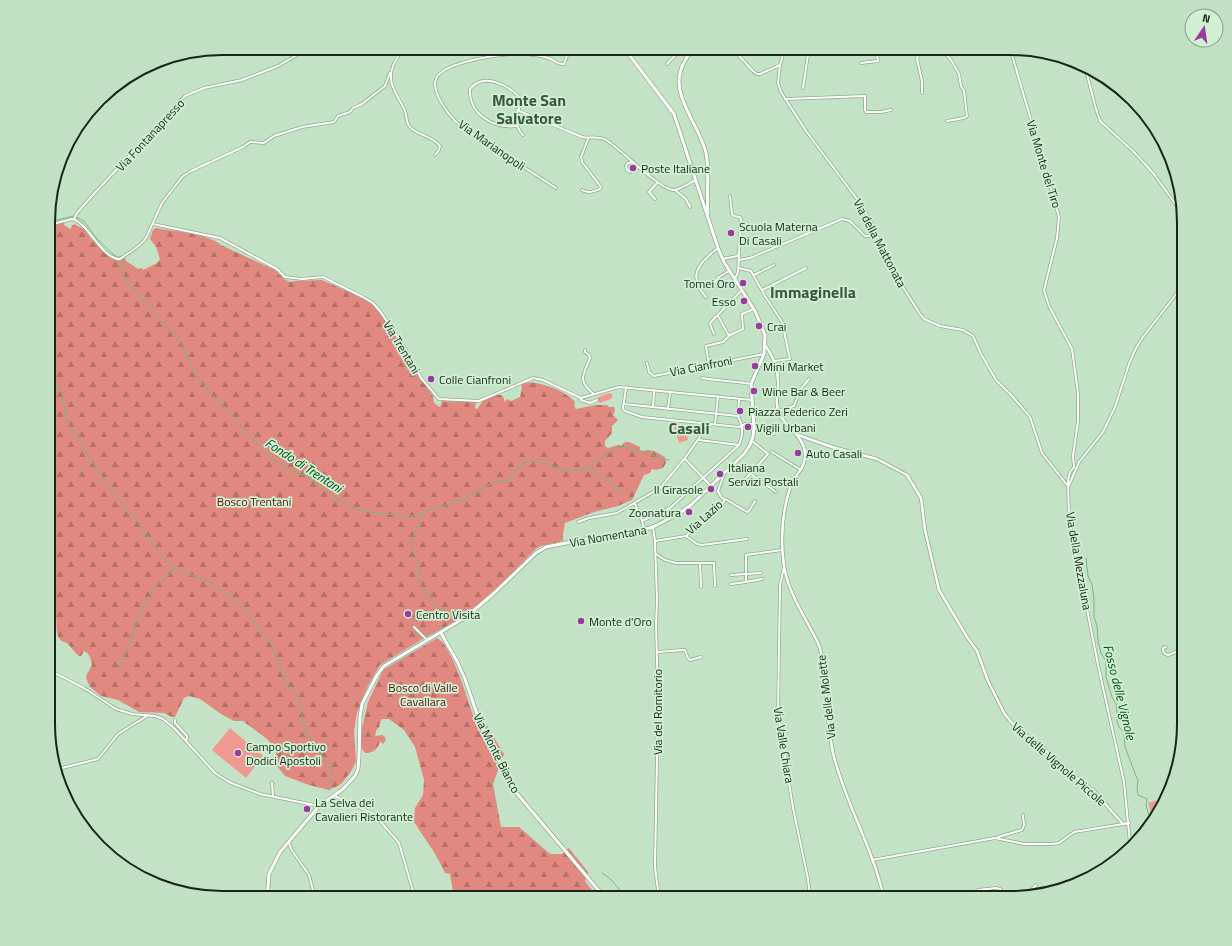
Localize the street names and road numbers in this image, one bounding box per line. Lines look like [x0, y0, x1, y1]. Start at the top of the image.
street label: Via Fontanapresso [111, 94, 189, 176]
street label: Via Marianopoli [455, 115, 529, 175]
street label: Via Monte del Tiro [1022, 118, 1066, 210]
street label: Via della Mattonata [849, 195, 911, 291]
street label: Via Trentani [379, 317, 425, 377]
street label: Via Cianfroni [668, 351, 734, 381]
street label: Via Lazio [681, 495, 727, 539]
street label: Via della Mezzaluna [1061, 510, 1097, 612]
street label: Via Nomentana [568, 520, 648, 552]
street label: Via delle Molette [811, 654, 841, 740]
street label: Via del Romitorio [648, 669, 667, 755]
street label: Via Valle Chiara [769, 706, 799, 784]
street label: Via Monte Bianco [469, 710, 525, 796]
street label: Via delle Vignole Piccole [1007, 717, 1111, 811]

